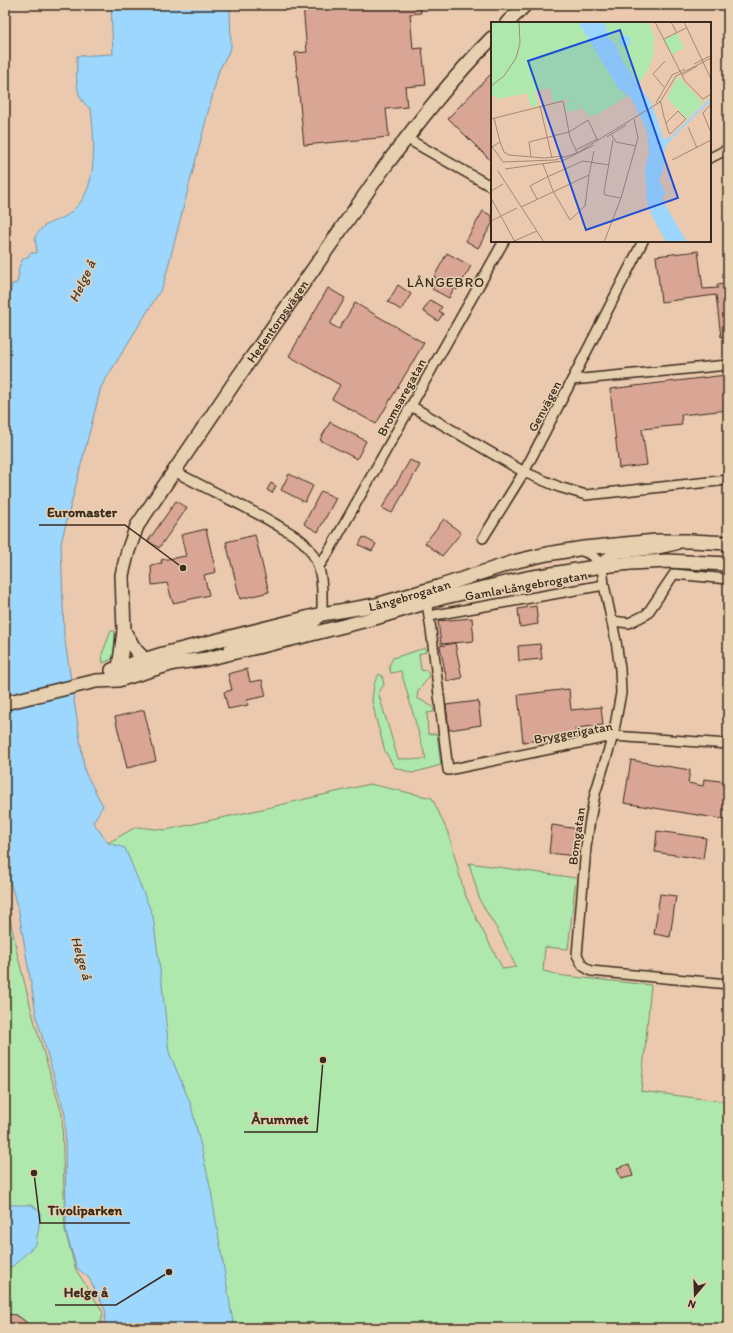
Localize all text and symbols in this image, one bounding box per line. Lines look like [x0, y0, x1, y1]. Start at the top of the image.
inset map [491, 22, 711, 242]
water label: Helge å [65, 257, 100, 305]
district label: LÅNGEBRO [407, 274, 485, 291]
street label: Hedentorpsvägen [244, 277, 312, 366]
street label: Bromsaregatan [374, 355, 429, 439]
street label: Genvägen [525, 378, 564, 434]
callout: Euromaster [39, 499, 125, 525]
text: Euromaster [47, 504, 118, 521]
street label: Gamla Långebrogatan [464, 567, 589, 604]
street label: Långebrogatan [368, 576, 453, 614]
street label: Bryggerigatan [533, 718, 614, 747]
street label: Bomgatan [565, 806, 588, 866]
water label: Helge å [67, 934, 96, 983]
callout: Årummet [244, 1106, 317, 1132]
text: Årummet [250, 1111, 309, 1128]
callout: Tivoliparken [40, 1197, 130, 1223]
text: Tivoliparken [47, 1202, 122, 1219]
north arrow [675, 1275, 715, 1315]
callout: Helge å [55, 1279, 116, 1305]
text: Helge å [64, 1284, 109, 1301]
text: N [686, 1297, 698, 1311]

